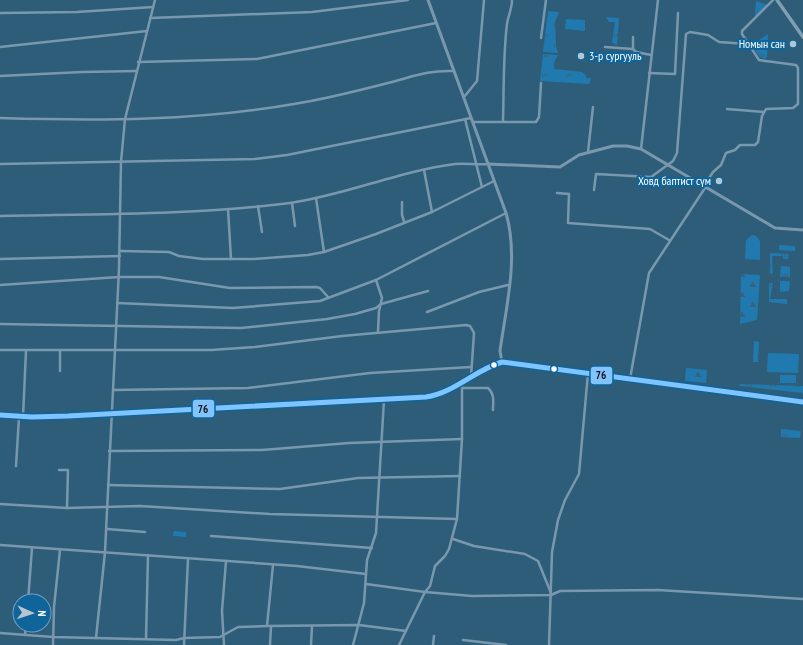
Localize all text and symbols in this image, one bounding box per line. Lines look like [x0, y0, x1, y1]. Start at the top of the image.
place label: Номын сан [739, 36, 785, 51]
marker: Номын сан [788, 39, 798, 49]
place label: 3-р сургууль [589, 48, 642, 63]
marker: 3-р сургууль [576, 51, 586, 61]
place label: Ховд баптист сүм [638, 173, 711, 188]
marker: Ховд баптист сүм [714, 176, 724, 186]
unlabelled marker [489, 360, 499, 370]
unlabelled marker [549, 364, 559, 374]
line badge: 76 [590, 366, 613, 385]
text: 76 [596, 368, 606, 382]
line badge: 76 [192, 399, 215, 418]
text: 76 [198, 402, 208, 416]
north arrow [12, 593, 52, 633]
text: N [35, 610, 49, 617]

